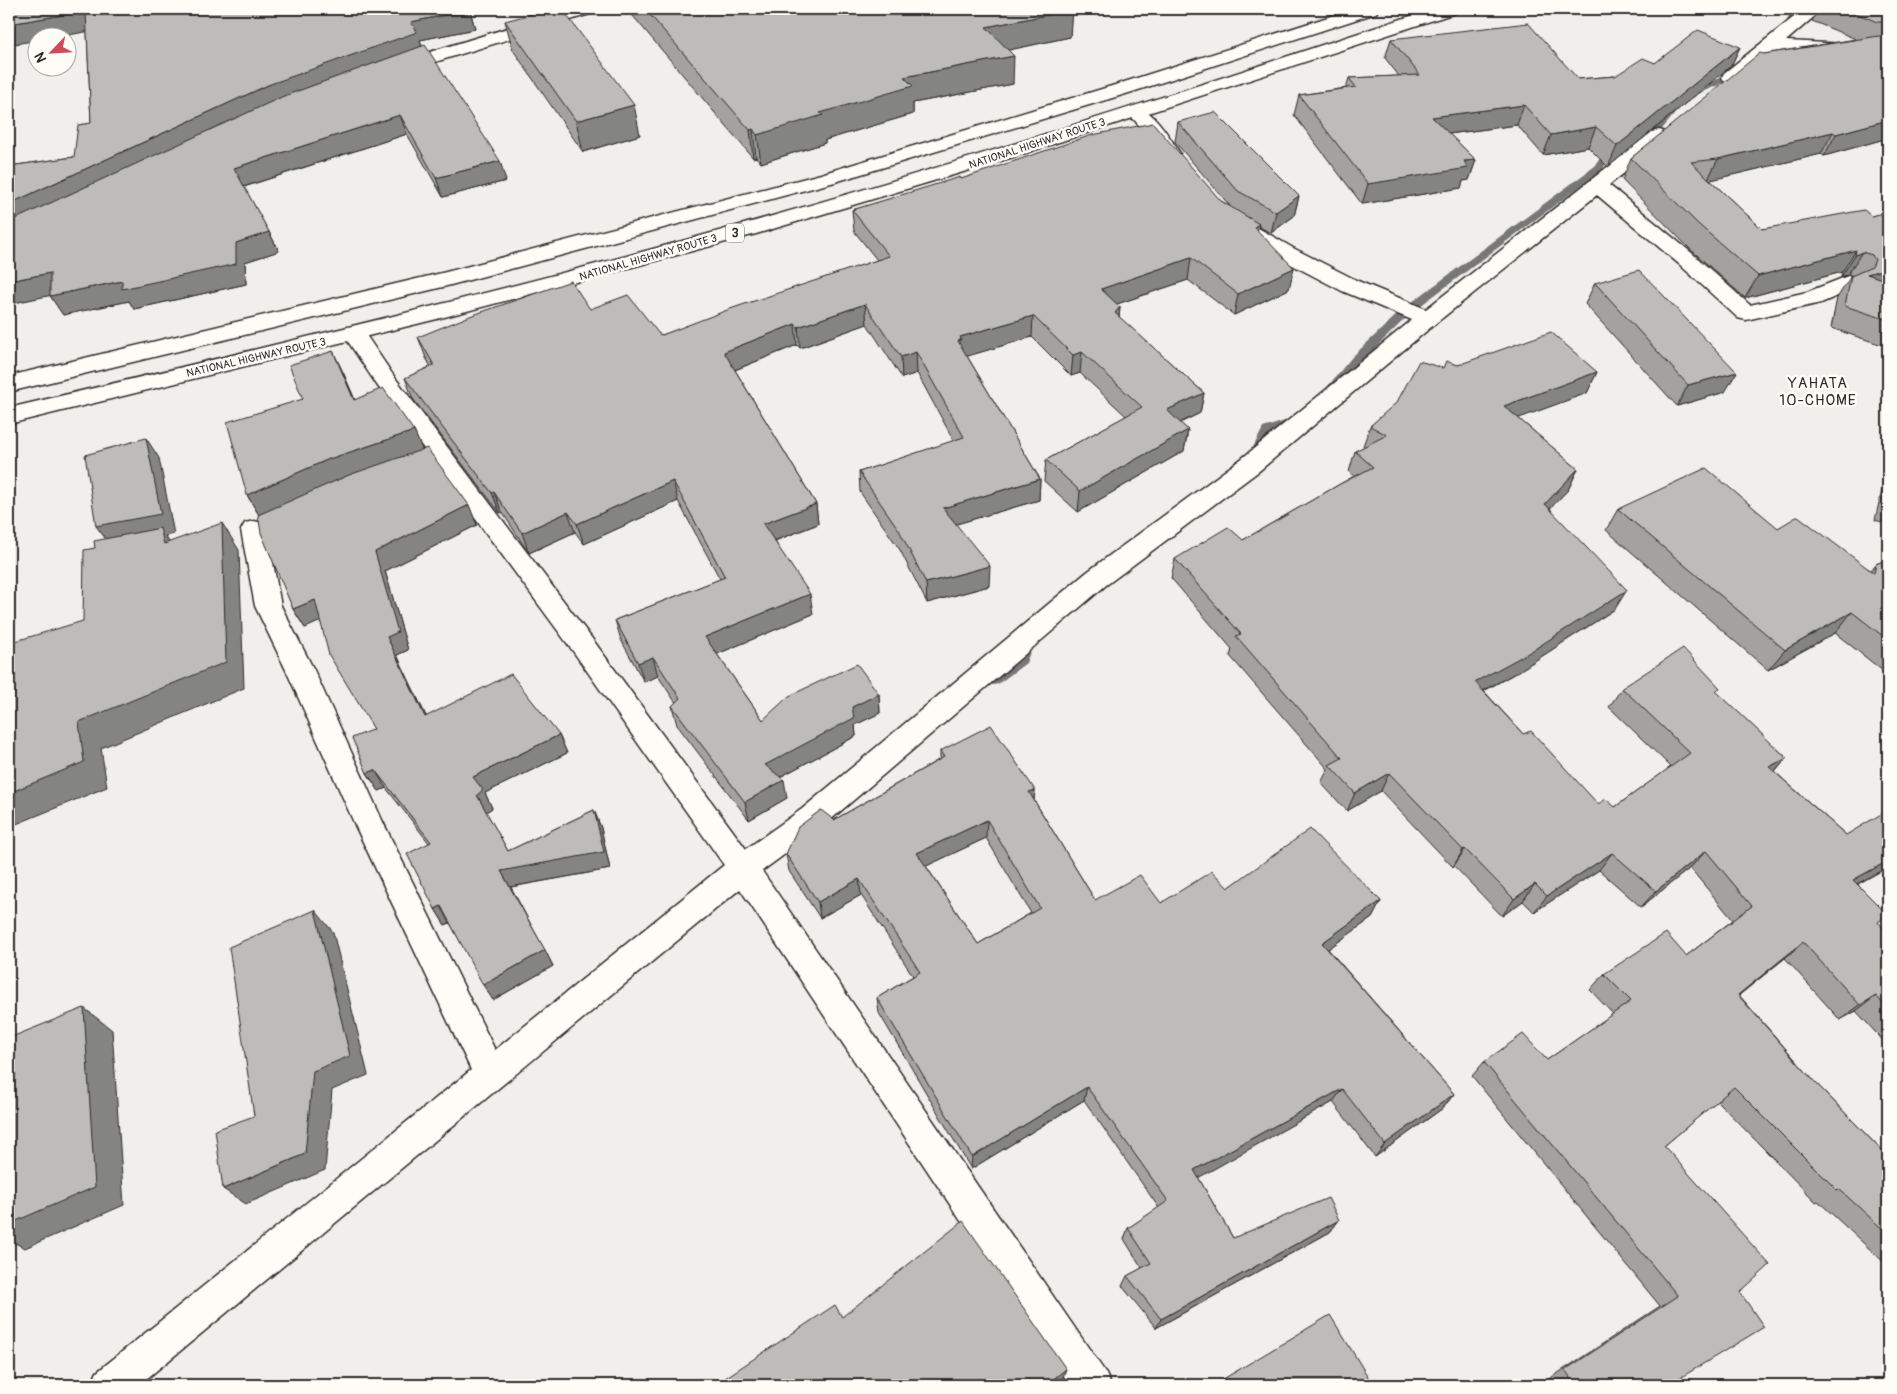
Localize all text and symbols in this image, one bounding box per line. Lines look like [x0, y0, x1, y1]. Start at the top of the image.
north arrow [28, 28, 78, 78]
text: N [31, 49, 50, 65]
street label: NATIONAL HIGHWAY ROUTE 3 [967, 115, 1107, 172]
road number: 3 [726, 224, 744, 242]
street label: NATIONAL HIGHWAY ROUTE 3 [578, 232, 719, 283]
street label: NATIONAL HIGHWAY ROUTE 3 [185, 335, 327, 380]
district label: YAHATA 10-CHOME [1779, 374, 1857, 410]

